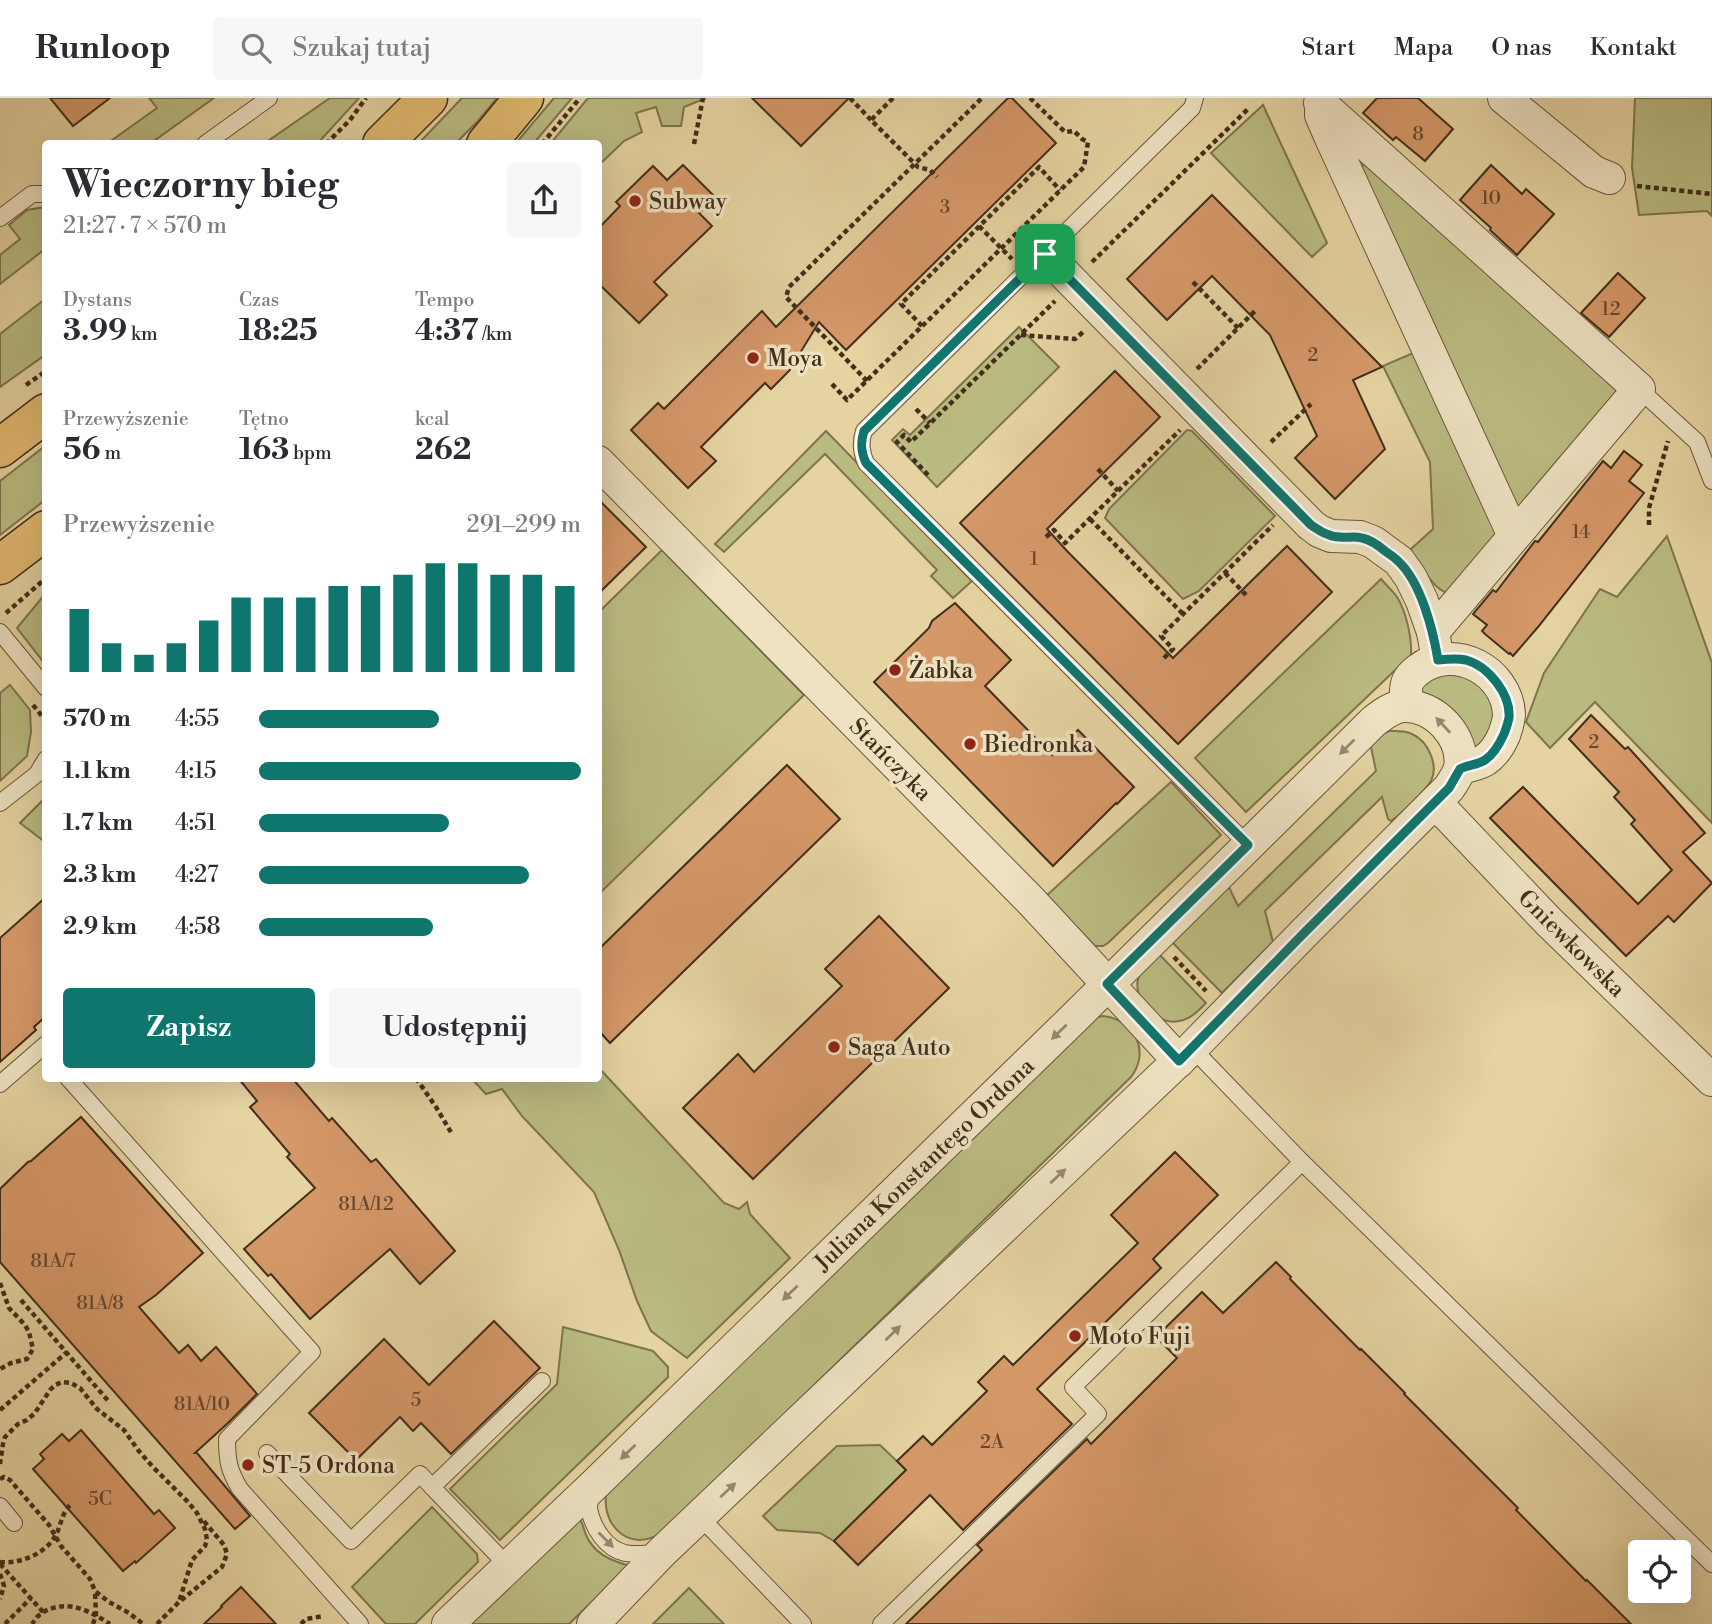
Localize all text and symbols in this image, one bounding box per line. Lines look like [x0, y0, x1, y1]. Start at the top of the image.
search box [213, 17, 703, 80]
text: Runloop [35, 28, 171, 69]
icon: search [237, 29, 275, 67]
text: Szukaj tutaj [293, 32, 431, 64]
text: Start [1301, 33, 1356, 63]
text: Mapa [1394, 33, 1453, 63]
text: O nas [1491, 33, 1552, 63]
text: Kontakt [1590, 33, 1677, 63]
house number: 8 [1412, 122, 1424, 146]
text: Wieczorny bieg [63, 162, 339, 209]
button: share [507, 163, 581, 237]
house number: 10 [1481, 186, 1501, 210]
place label: Subway [649, 188, 728, 216]
marker: Subway [627, 193, 643, 209]
house number: 3 [940, 195, 950, 219]
text: 21:27 · 7 × 570 m [63, 212, 227, 240]
pin [1015, 224, 1075, 284]
icon: arrive [1026, 235, 1064, 273]
text: Dystans [63, 288, 132, 312]
text: Czas [239, 288, 279, 312]
text: Tempo [415, 288, 474, 312]
house number: 12 [1601, 297, 1621, 321]
text: 3.99 [63, 312, 127, 350]
text: 18:25 [239, 312, 318, 350]
text: 4:37 [415, 312, 478, 350]
text: km [127, 322, 158, 346]
text: /km [478, 322, 512, 346]
house number: 2 [1308, 343, 1318, 367]
place label: Moya [767, 345, 823, 373]
marker: Moya [745, 350, 761, 366]
text: Przewyższenie [63, 407, 189, 431]
text: Tętno [239, 407, 289, 431]
text: kcal [415, 407, 449, 431]
text: 56 [63, 431, 101, 469]
text: 163 [239, 431, 289, 469]
text: 262 [415, 431, 471, 469]
text: m [101, 441, 121, 465]
text: bpm [289, 441, 332, 465]
text: Przewyższenie [63, 511, 215, 539]
text: 291–299 m [467, 511, 581, 539]
house number: 14 [1572, 520, 1590, 544]
house number: 1 [1030, 547, 1038, 571]
place label: Żabka [909, 655, 973, 685]
marker: Żabka [887, 662, 903, 678]
text: 570 m [63, 705, 131, 733]
text: 4:55 [175, 705, 219, 733]
street label: Stańczyka [843, 713, 938, 807]
one-way arrow [1435, 716, 1451, 734]
house number: 2 [1589, 730, 1599, 754]
place label: Biedronka [983, 731, 1093, 759]
marker: Biedronka [962, 736, 978, 752]
one-way arrow [1339, 739, 1356, 756]
text: 1.1 km [63, 757, 131, 785]
text: 4:15 [175, 757, 216, 785]
text: 1.7 km [63, 809, 133, 837]
text: 4:51 [175, 809, 216, 837]
text: 2.3 km [63, 861, 136, 889]
text: 4:27 [175, 861, 219, 889]
street label: Gniewkowska [1512, 884, 1631, 1004]
text: 2.9 km [63, 913, 137, 941]
text: 4:58 [175, 913, 221, 941]
button: Zapisz [63, 988, 315, 1068]
button: Udostępnij [329, 988, 581, 1068]
one-way arrow [1051, 1024, 1068, 1040]
place label: Saga Auto [848, 1034, 951, 1062]
marker: Saga Auto [826, 1039, 842, 1055]
street label: Juliana Konstantego Ordona [808, 1052, 1041, 1278]
one-way arrow [1049, 1168, 1067, 1184]
house number: 81A/12 [338, 1192, 394, 1216]
house number: 81A/7 [30, 1249, 76, 1273]
one-way arrow [782, 1285, 799, 1302]
house number: 81A/8 [76, 1291, 124, 1315]
place label: Moto Fuji [1089, 1323, 1191, 1351]
one-way arrow [884, 1325, 901, 1341]
marker: Moto Fuji [1067, 1328, 1083, 1344]
house number: 5 [411, 1388, 421, 1412]
house number: 81A/10 [174, 1392, 230, 1416]
house number: 2A [980, 1430, 1005, 1454]
one-way arrow [620, 1443, 636, 1460]
place label: ST-5 Ordona [262, 1452, 395, 1480]
marker: ST-5 Ordona [240, 1457, 256, 1473]
one-way arrow [719, 1482, 736, 1498]
house number: 5C [88, 1487, 112, 1511]
one-way arrow [598, 1531, 615, 1548]
map controls [1628, 1540, 1691, 1603]
button: locate [1628, 1540, 1691, 1603]

